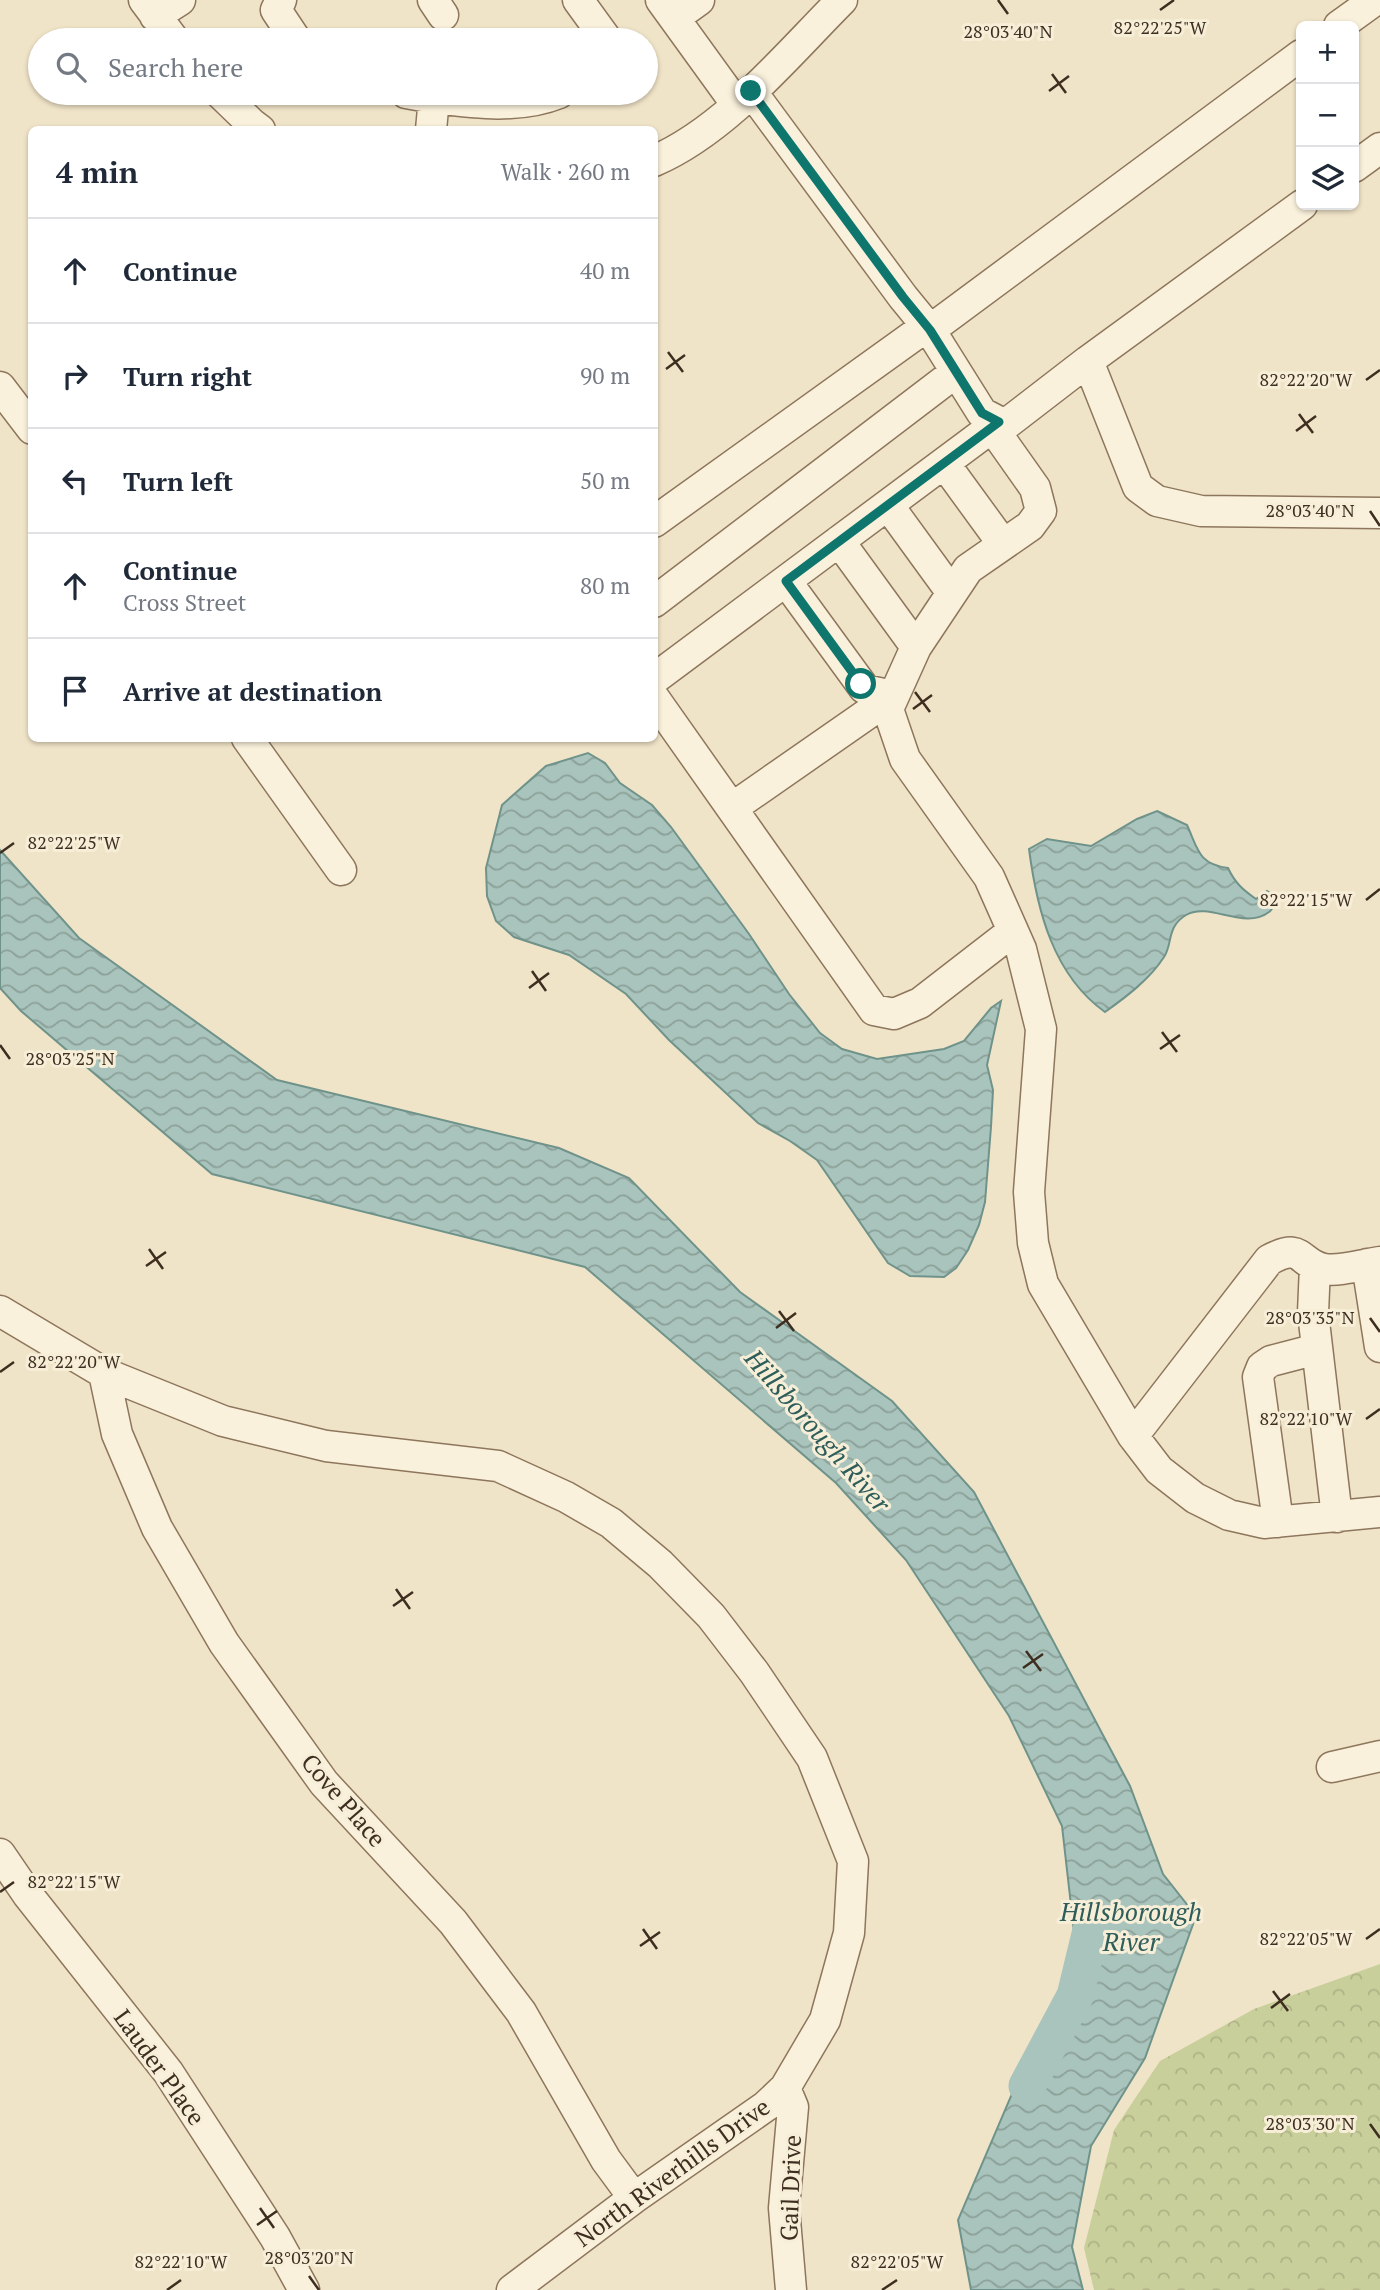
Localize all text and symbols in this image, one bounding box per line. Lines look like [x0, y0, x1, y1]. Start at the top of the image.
text: 82°22'25"W [1114, 15, 1207, 39]
text: 28°03'40"N [963, 19, 1053, 43]
map controls [1296, 21, 1359, 210]
button: + [1296, 21, 1359, 84]
search box [28, 28, 658, 105]
icon: search [52, 48, 90, 86]
text: Search here [108, 50, 243, 84]
route end [735, 75, 766, 106]
button: − [1296, 84, 1359, 147]
button: layers [1296, 147, 1359, 210]
text: 4 min [56, 152, 138, 192]
text: Walk · 260 m [501, 156, 630, 187]
icon: ahead [56, 252, 94, 290]
text: Continue [123, 254, 237, 288]
text: 40 m [580, 255, 630, 286]
icon: right [56, 357, 94, 395]
text: Turn right [123, 359, 252, 393]
text: 90 m [580, 360, 630, 391]
text: 82°22'20"W [1260, 367, 1353, 391]
icon: left [56, 462, 94, 500]
text: Turn left [123, 464, 233, 498]
text: 50 m [580, 465, 630, 496]
text: 28°03'40"N [1265, 498, 1355, 522]
text: Continue [123, 553, 237, 587]
icon: ahead [56, 567, 94, 605]
text: 80 m [580, 570, 630, 601]
text: Cross Street [123, 587, 246, 618]
route start [845, 668, 876, 699]
icon: arrive [56, 672, 94, 710]
text: Arrive at destination [123, 674, 382, 708]
text: 82°22'25"W [28, 830, 121, 854]
text: 82°22'15"W [1260, 887, 1353, 911]
text: 28°03'25"N [25, 1046, 115, 1070]
text: 28°03'35"N [1265, 1305, 1355, 1329]
water label: Hillsborough River [737, 1341, 899, 1519]
text: 82°22'20"W [28, 1349, 121, 1373]
text: 82°22'10"W [1260, 1406, 1353, 1430]
street label: Cove Place [295, 1747, 393, 1853]
text: 82°22'15"W [28, 1869, 121, 1893]
water label: Hillsborough River [1059, 1894, 1202, 1958]
text: 82°22'05"W [1260, 1926, 1353, 1950]
street label: Lauder Place [107, 2003, 213, 2131]
street label: North Riverhills Drive [568, 2090, 776, 2254]
text: 28°03'30"N [1265, 2111, 1355, 2135]
street label: Gail Drive [772, 2134, 808, 2242]
text: 28°03'20"N [264, 2245, 354, 2269]
text: 82°22'10"W [135, 2249, 228, 2273]
text: 82°22'05"W [851, 2249, 944, 2273]

